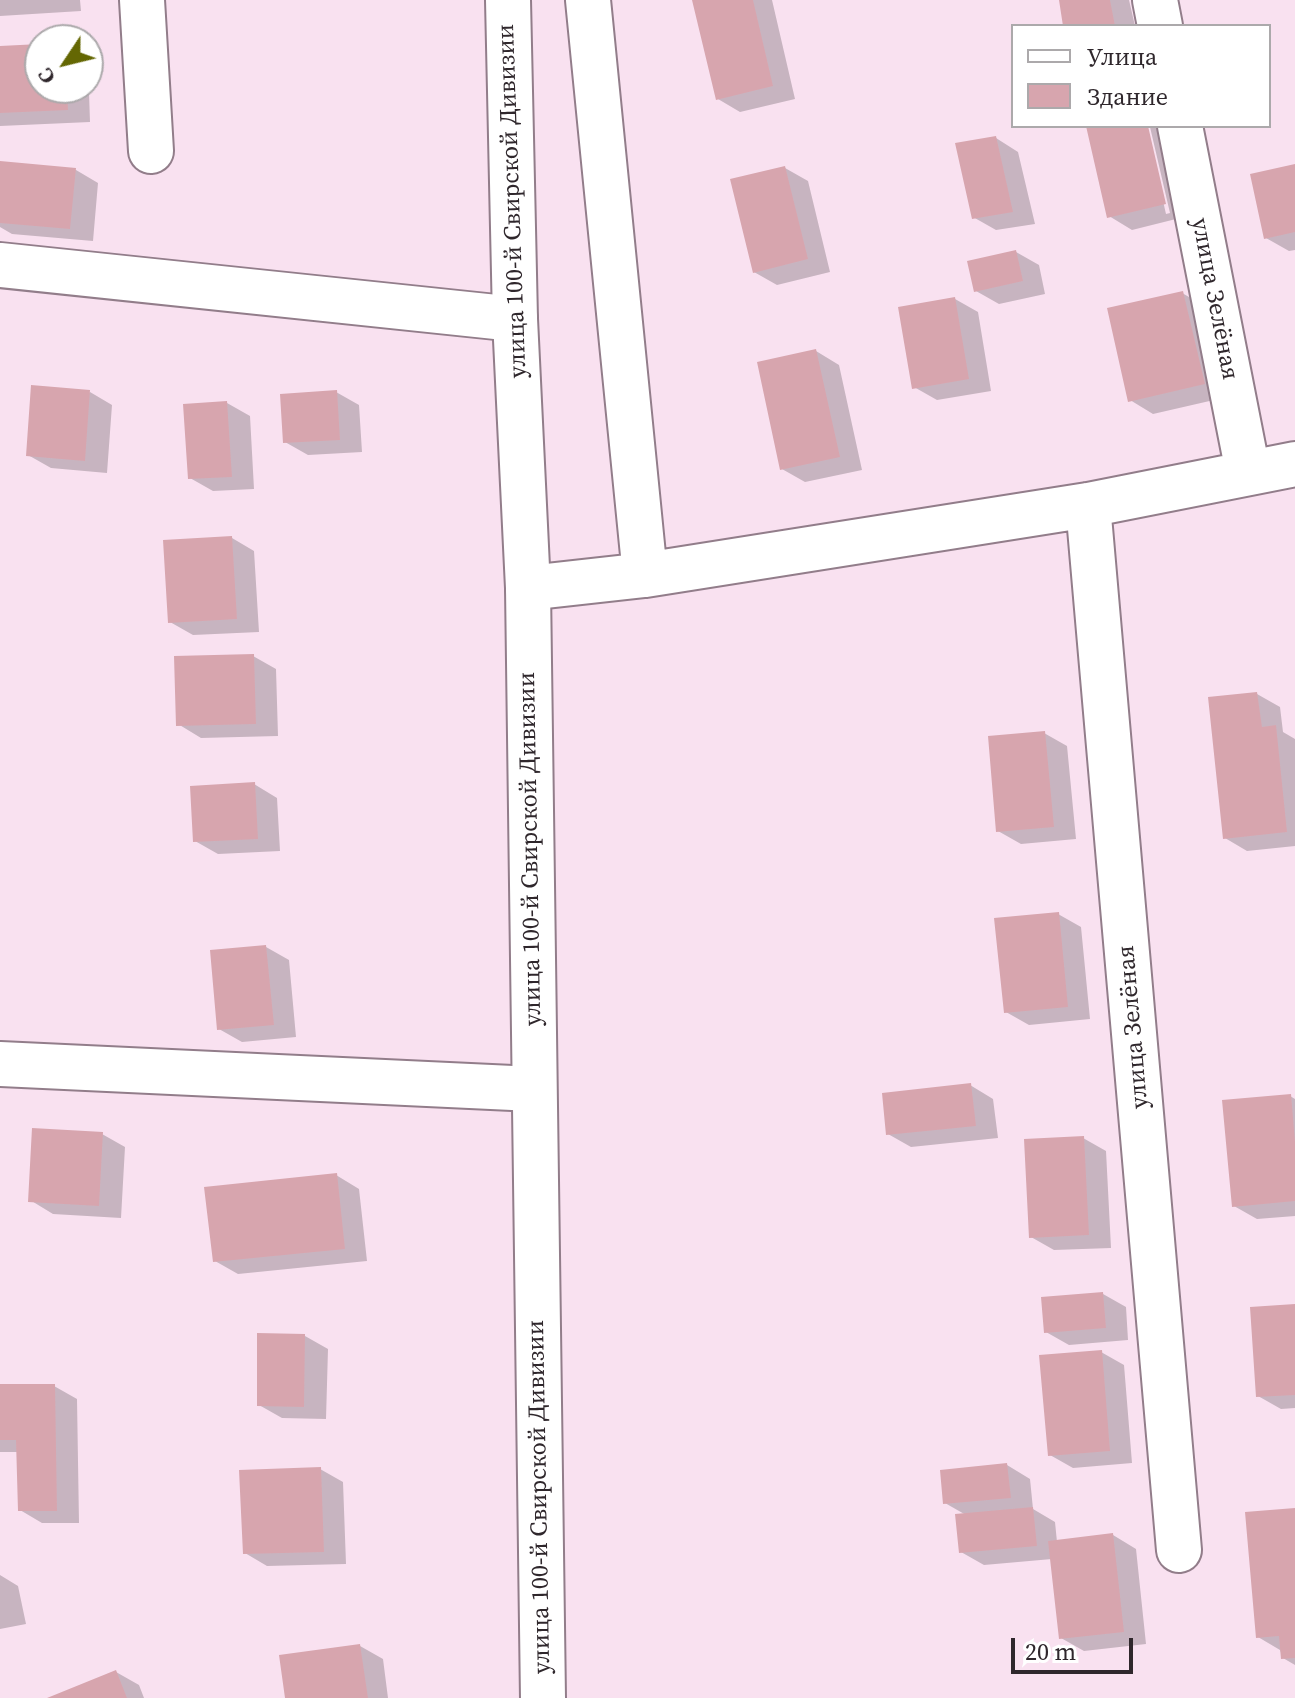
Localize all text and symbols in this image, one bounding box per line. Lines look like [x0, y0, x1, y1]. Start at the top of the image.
street label: улица 100-й Свирской Дивизии [492, 23, 534, 379]
north arrow [24, 24, 104, 104]
legend [1011, 24, 1271, 128]
text: Улица [1087, 40, 1157, 73]
text: С [30, 62, 62, 91]
text: Здание [1087, 80, 1168, 113]
street label: улица Зелёная [1184, 216, 1244, 382]
street label: улица 100-й Свирской Дивизии [514, 672, 548, 1026]
street label: улица Зелёная [1113, 944, 1155, 1110]
street label: улица 100-й Свирской Дивизии [523, 1320, 557, 1674]
scale bar [1015, 1622, 1137, 1672]
text: 20 m [1025, 1635, 1076, 1668]

